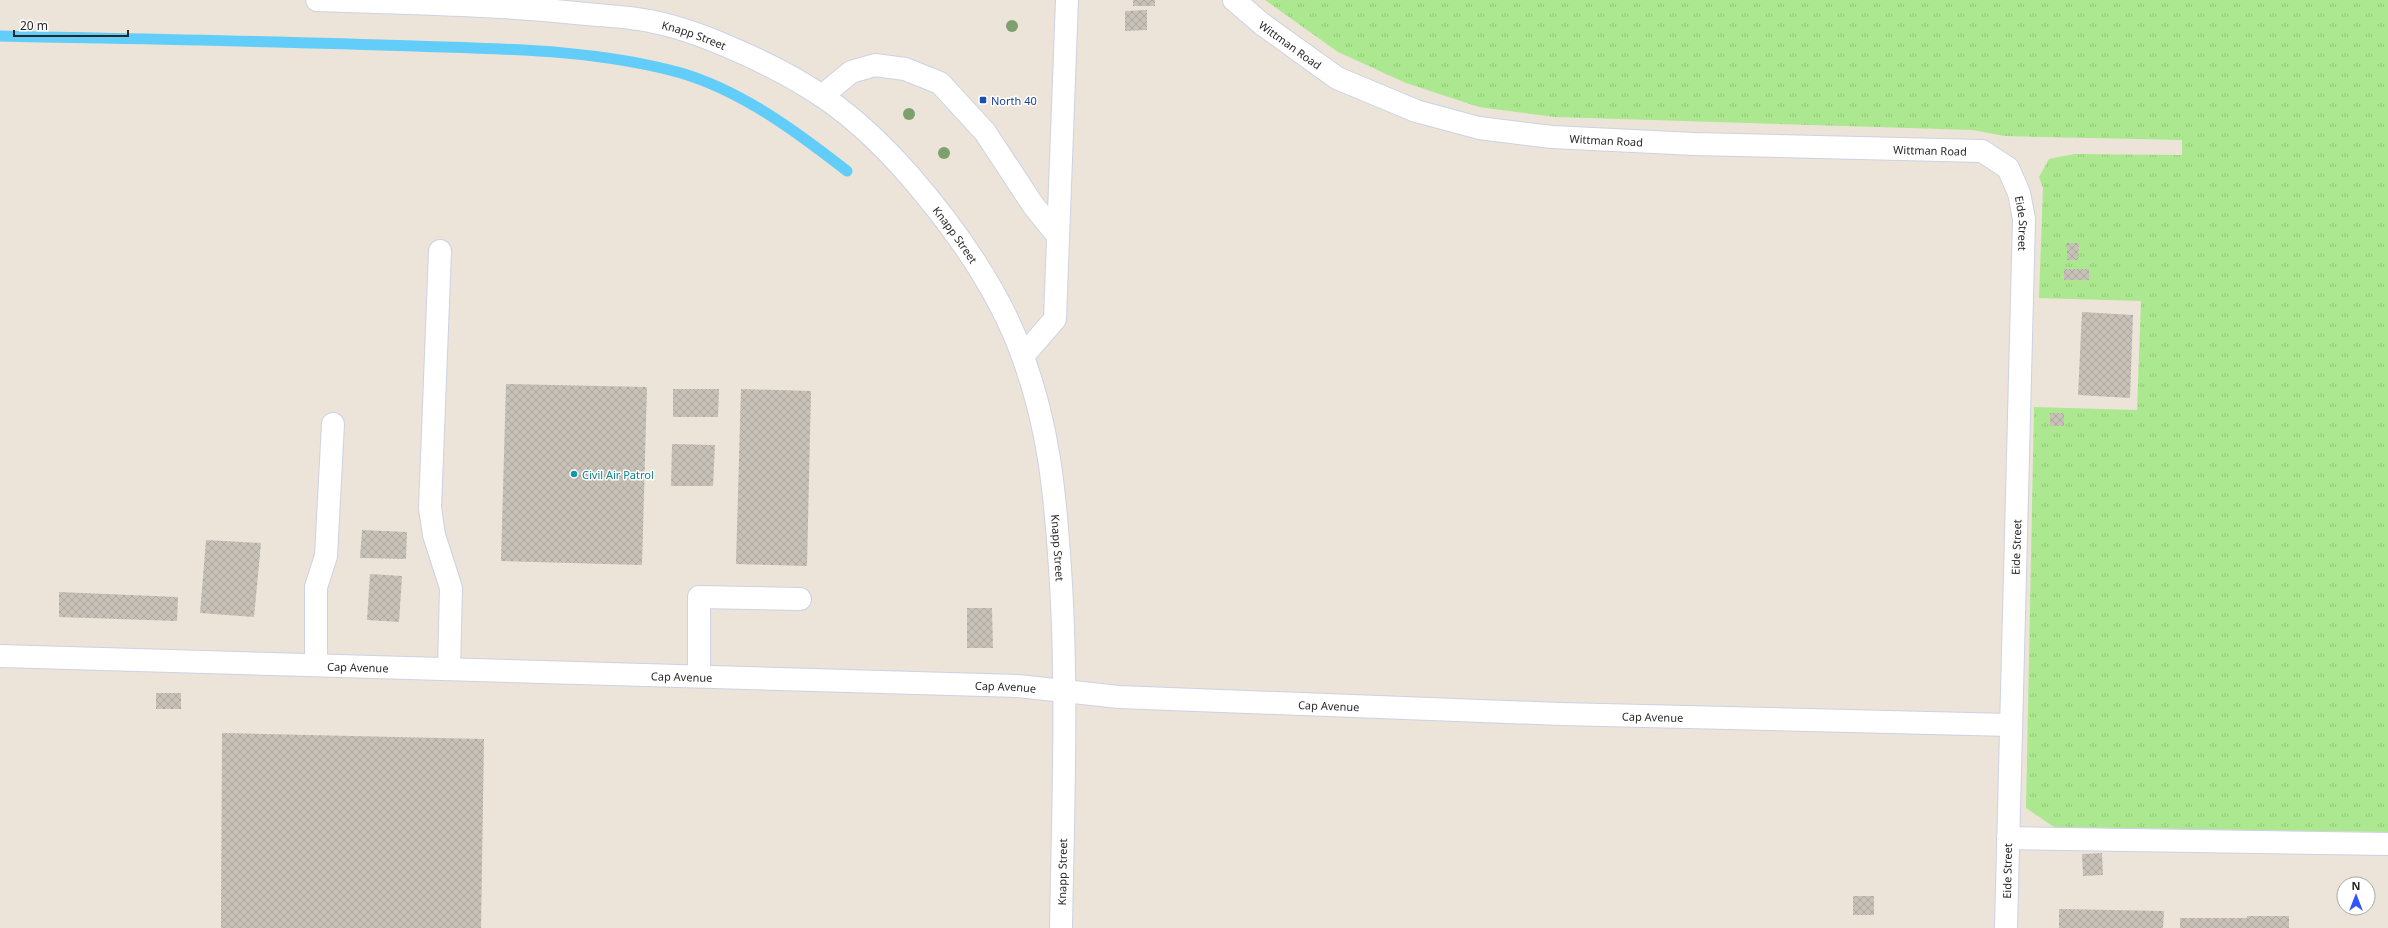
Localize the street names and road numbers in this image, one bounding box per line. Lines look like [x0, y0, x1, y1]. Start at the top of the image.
street label: Knapp Street [660, 17, 729, 53]
street label: Wittman Road [1256, 17, 1325, 72]
street label: Wittman Road [1569, 130, 1643, 149]
street label: Wittman Road [1893, 141, 1967, 158]
street label: Eide Street [2012, 194, 2032, 251]
street label: Knapp Street [930, 203, 981, 266]
street label: Knapp Street [1048, 514, 1068, 582]
street label: Eide Street [2008, 519, 2024, 575]
street label: Cap Avenue [327, 658, 389, 675]
street label: Cap Avenue [651, 668, 713, 684]
street label: Cap Avenue [975, 677, 1037, 695]
street label: Cap Avenue [1298, 696, 1360, 714]
street label: Cap Avenue [1622, 708, 1684, 724]
street label: Knapp Street [1054, 838, 1070, 906]
street label: Eide Street [1999, 843, 2015, 899]

